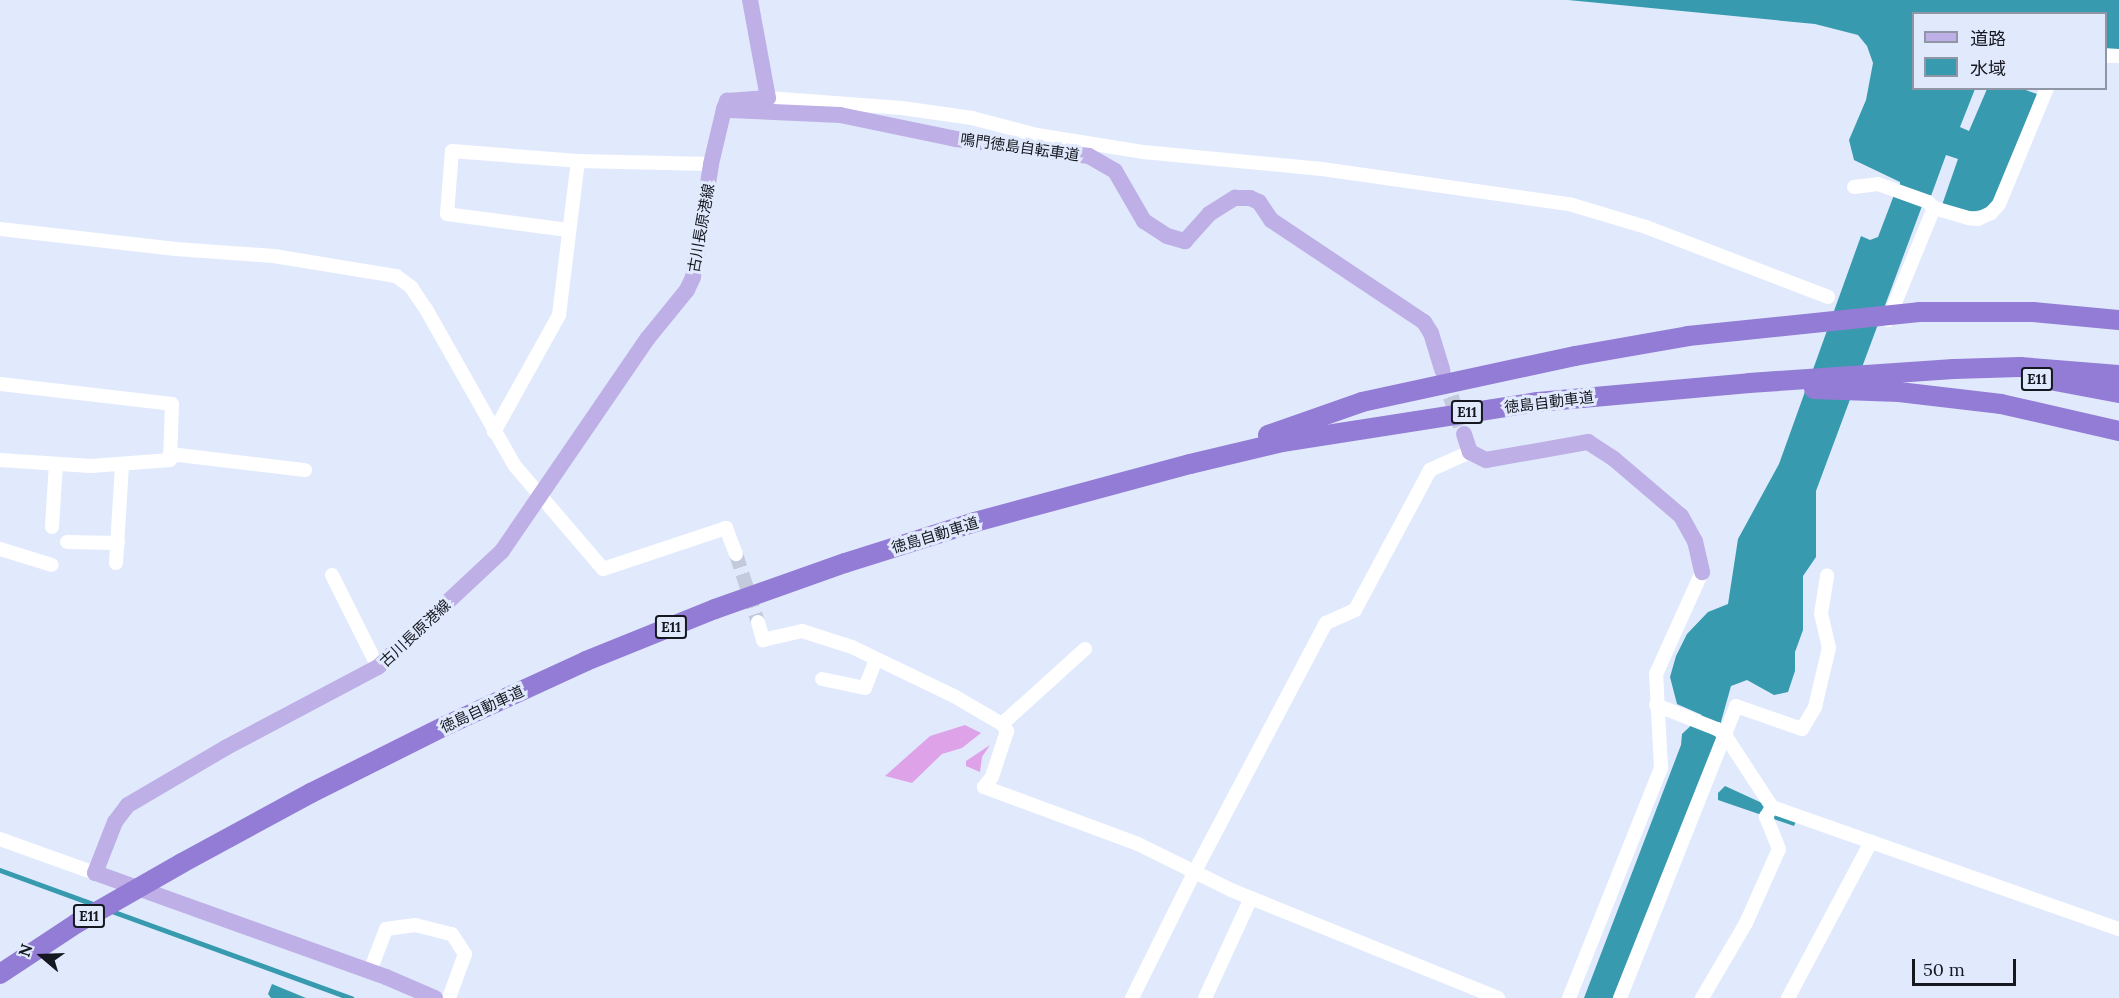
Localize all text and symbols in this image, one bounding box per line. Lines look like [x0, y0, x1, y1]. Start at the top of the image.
legend [1912, 12, 2107, 90]
text: 道路 [1970, 27, 2006, 50]
text: 水域 [1970, 57, 2006, 80]
street label: 鳴門徳島自転車道 [959, 130, 1081, 164]
street label: 古川長原港線 [684, 182, 718, 274]
road number: E11 [2020, 368, 2054, 390]
street label: 徳島自動車道 [1503, 388, 1595, 416]
road number: E11 [1450, 401, 1484, 423]
street label: 徳島自動車道 [889, 513, 981, 557]
street label: 古川長原港線 [376, 596, 454, 670]
road number: E11 [654, 616, 688, 638]
street label: 徳島自動車道 [437, 682, 527, 736]
road number: E11 [72, 905, 106, 927]
north arrow [12, 926, 72, 986]
text: N [14, 941, 36, 959]
scale bar [1915, 947, 2018, 985]
text: 50 m [1923, 958, 1965, 981]

